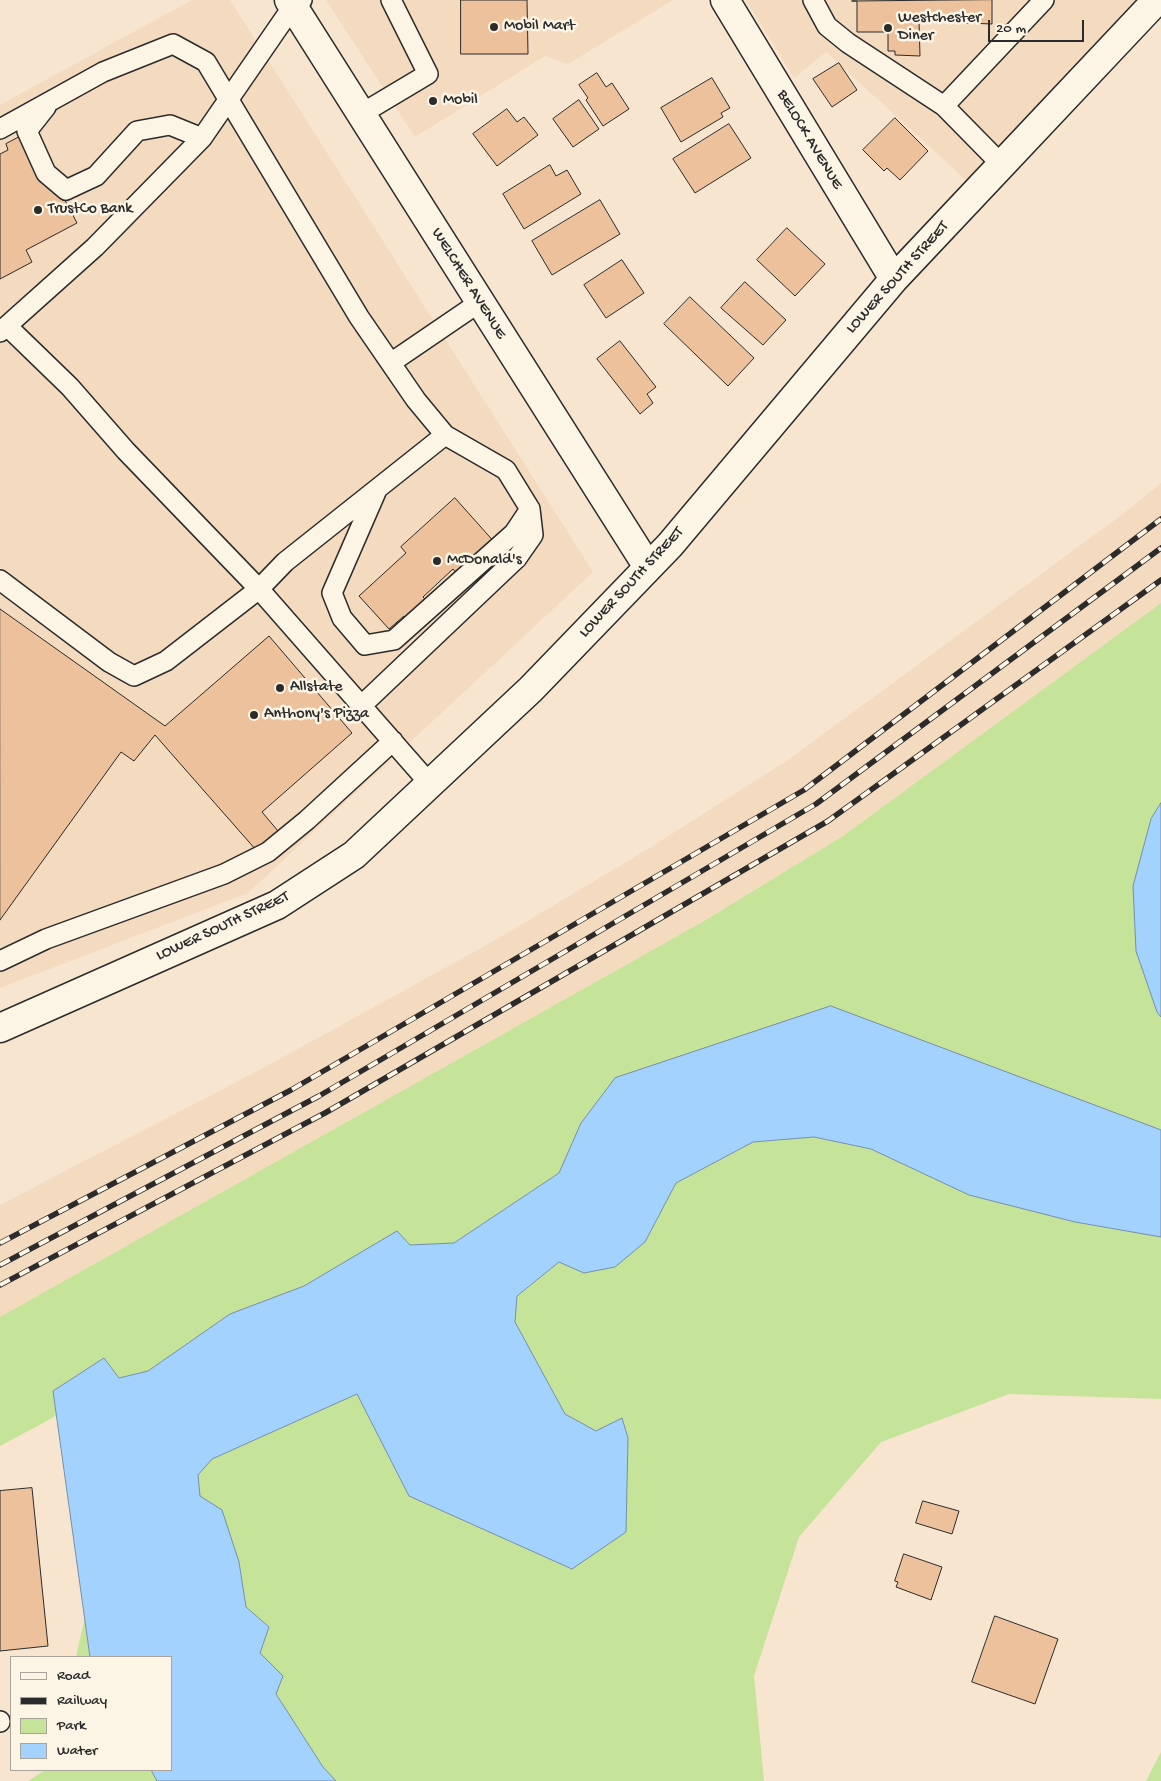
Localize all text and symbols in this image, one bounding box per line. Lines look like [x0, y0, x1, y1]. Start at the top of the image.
place label: Westchester Diner [898, 9, 981, 47]
scale bar [991, 10, 1087, 42]
place label: Mobil Mart [504, 17, 575, 37]
text: 20 m [996, 20, 1026, 38]
marker: Mobil Mart [488, 21, 500, 33]
marker: Westchester Diner [882, 22, 894, 34]
street label: BELOCK AVENUE [772, 87, 846, 193]
place label: Mobil [443, 91, 478, 111]
marker: Mobil [427, 95, 439, 107]
place label: TrustCo Bank [48, 200, 132, 220]
marker: TrustCo Bank [32, 204, 44, 216]
street label: LOWER SOUTH STREET [842, 218, 954, 338]
street label: WELCHER AVENUE [426, 225, 510, 343]
street label: LOWER SOUTH STREET [576, 524, 688, 642]
place label: McDonald's [447, 551, 522, 571]
marker: McDonald's [431, 555, 443, 567]
place label: Allstate [290, 678, 343, 698]
marker: Allstate [274, 682, 286, 694]
place label: Anthony's Pizza [264, 705, 369, 725]
marker: Anthony's Pizza [248, 709, 260, 721]
street label: LOWER SOUTH STREET [153, 888, 293, 966]
legend [10, 1656, 172, 1771]
text: Road [57, 1667, 90, 1685]
text: Railway [57, 1692, 107, 1710]
text: Park [57, 1717, 86, 1735]
text: Water [57, 1742, 97, 1760]

